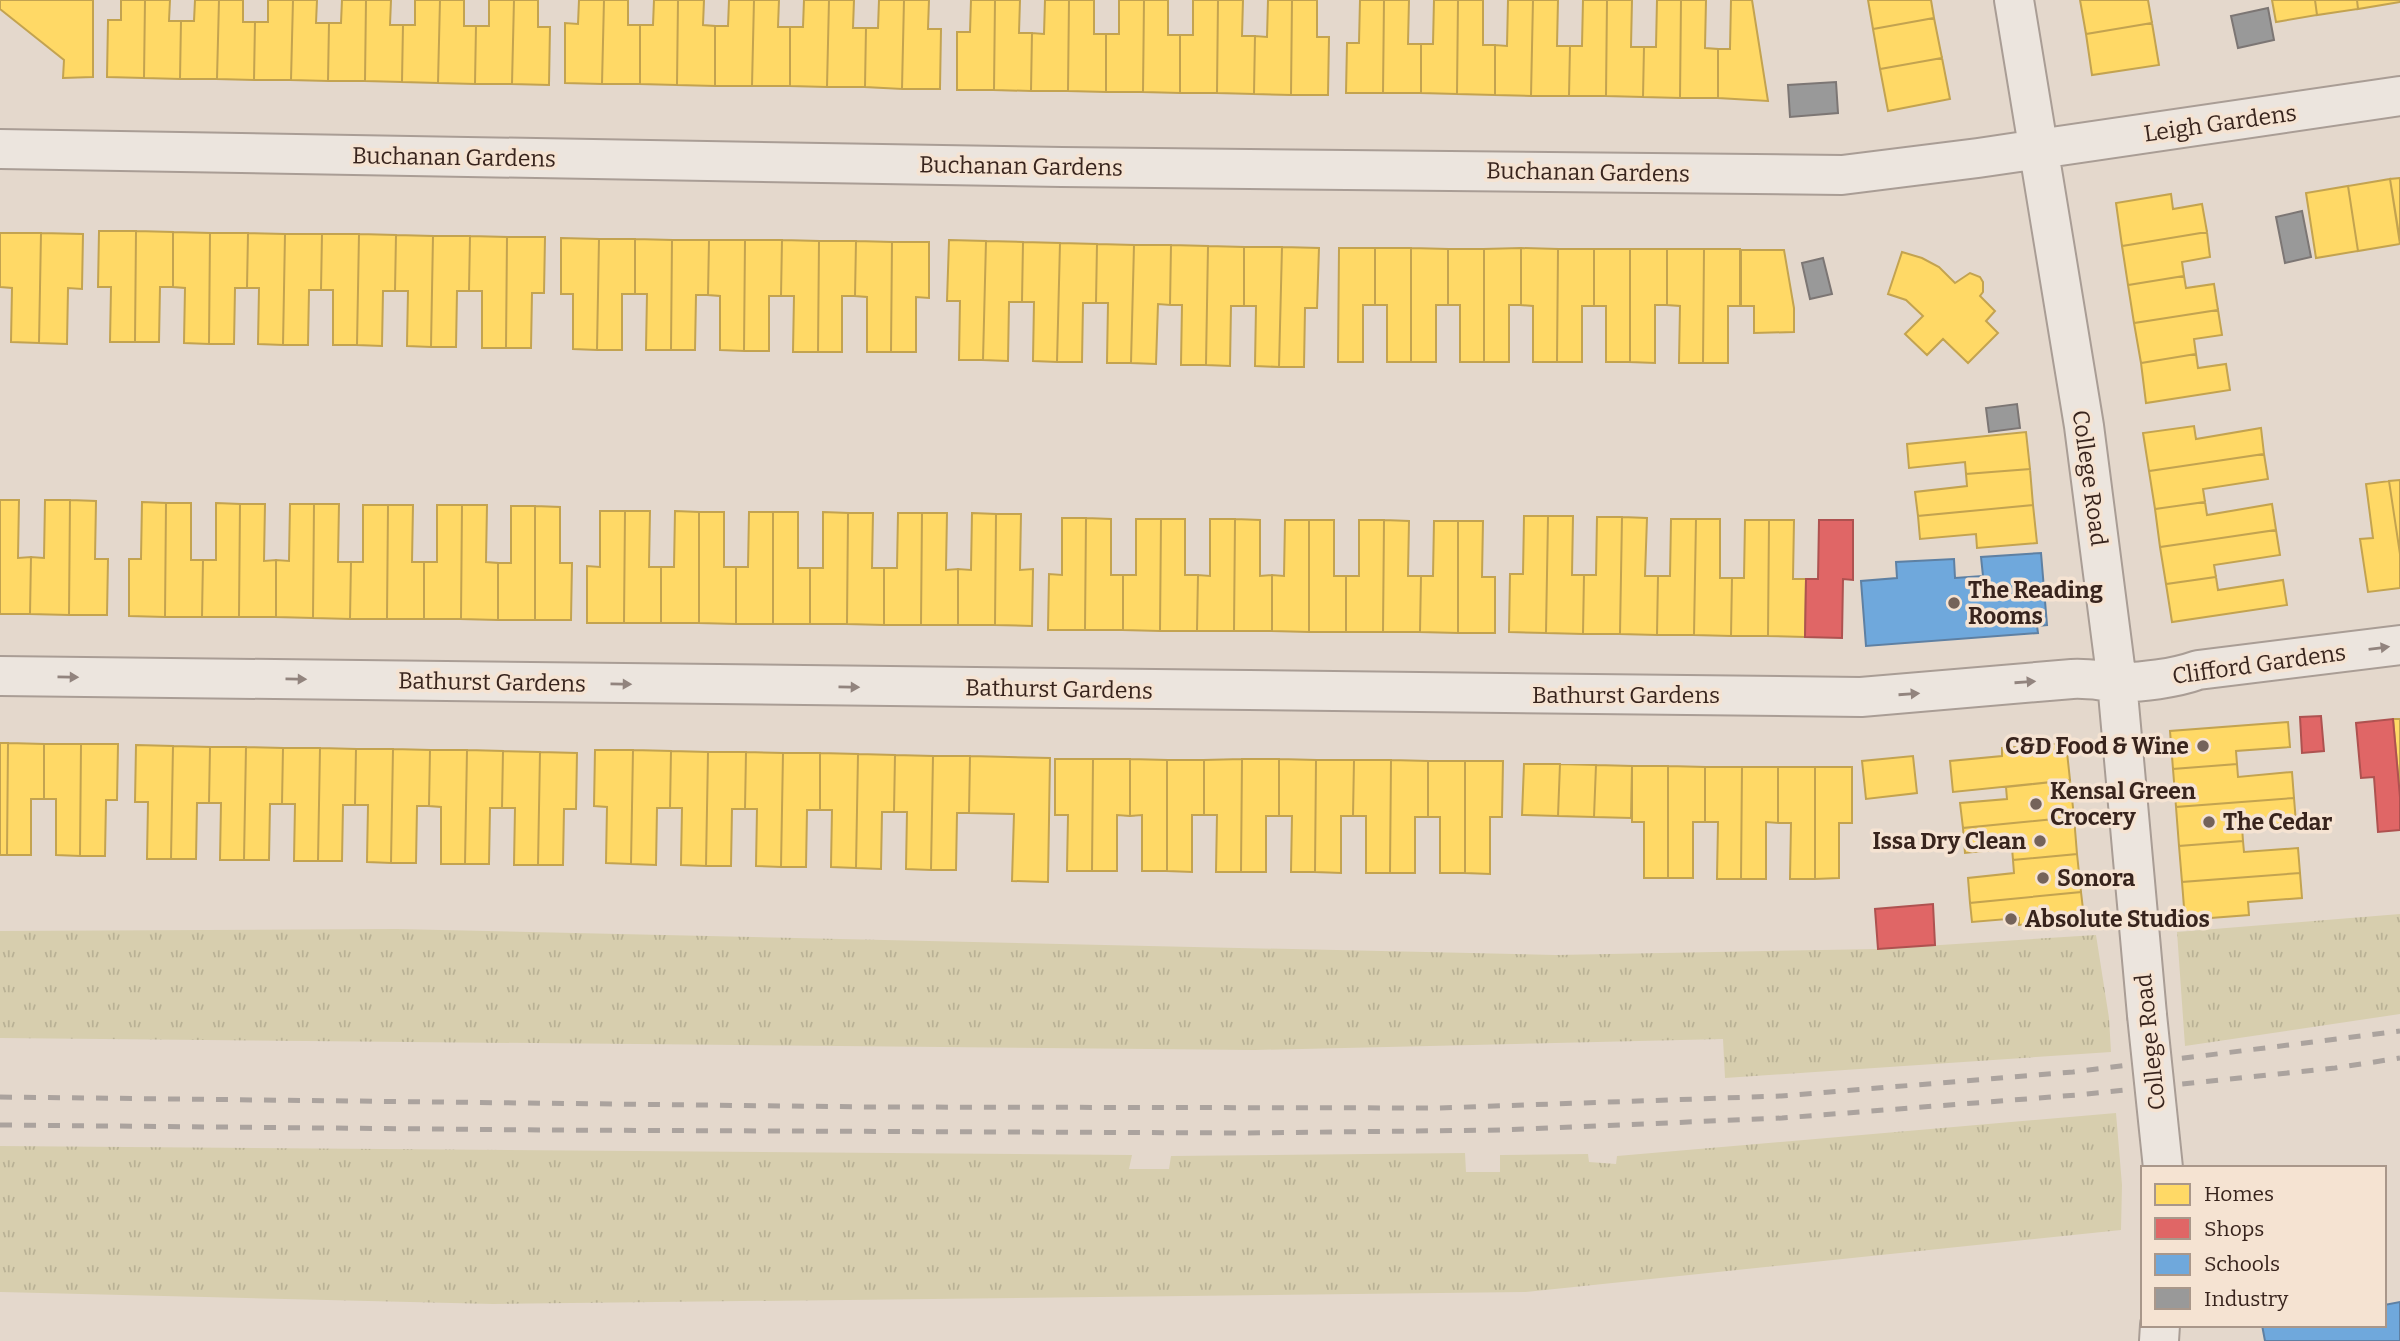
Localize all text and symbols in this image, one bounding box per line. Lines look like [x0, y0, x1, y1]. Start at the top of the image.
street label: Leigh Gardens [2142, 98, 2298, 148]
street label: Buchanan Gardens [352, 141, 556, 173]
street label: Buchanan Gardens [919, 150, 1123, 182]
street label: Buchanan Gardens [1486, 156, 1690, 188]
street label: College Road [2067, 408, 2113, 548]
place label: The Reading Rooms [1968, 576, 2103, 630]
marker: The Reading Rooms [1946, 595, 1962, 611]
street label: Clifford Gardens [2170, 638, 2348, 690]
one-way arrow [2368, 642, 2390, 653]
street label: Bathurst Gardens [398, 666, 586, 698]
one-way arrow [57, 671, 79, 682]
street label: Bathurst Gardens [965, 673, 1153, 705]
one-way arrow [285, 674, 307, 685]
one-way arrow [2014, 677, 2036, 688]
one-way arrow [610, 678, 632, 689]
one-way arrow [838, 681, 860, 692]
street label: Bathurst Gardens [1532, 681, 1720, 709]
one-way arrow [1898, 688, 1920, 699]
place label: C&D Food & Wine [2005, 732, 2189, 760]
marker: C&D Food & Wine [2195, 738, 2211, 754]
place label: Kensal Green Crocery [2050, 777, 2196, 831]
marker: Kensal Green Crocery [2028, 796, 2044, 812]
place label: The Cedar [2223, 808, 2333, 836]
marker: The Cedar [2201, 814, 2217, 830]
place label: Issa Dry Clean [1873, 827, 2026, 855]
marker: Issa Dry Clean [2032, 833, 2048, 849]
place label: Sonora [2057, 864, 2135, 892]
marker: Sonora [2035, 870, 2051, 886]
place label: Absolute Studios [2025, 905, 2210, 933]
marker: Absolute Studios [2003, 911, 2019, 927]
street label: College Road [2129, 972, 2171, 1112]
legend [2141, 1166, 2386, 1327]
text: Homes [2204, 1181, 2274, 1207]
text: Shops [2204, 1216, 2264, 1242]
text: Schools [2204, 1251, 2280, 1277]
text: Industry [2204, 1286, 2289, 1312]

